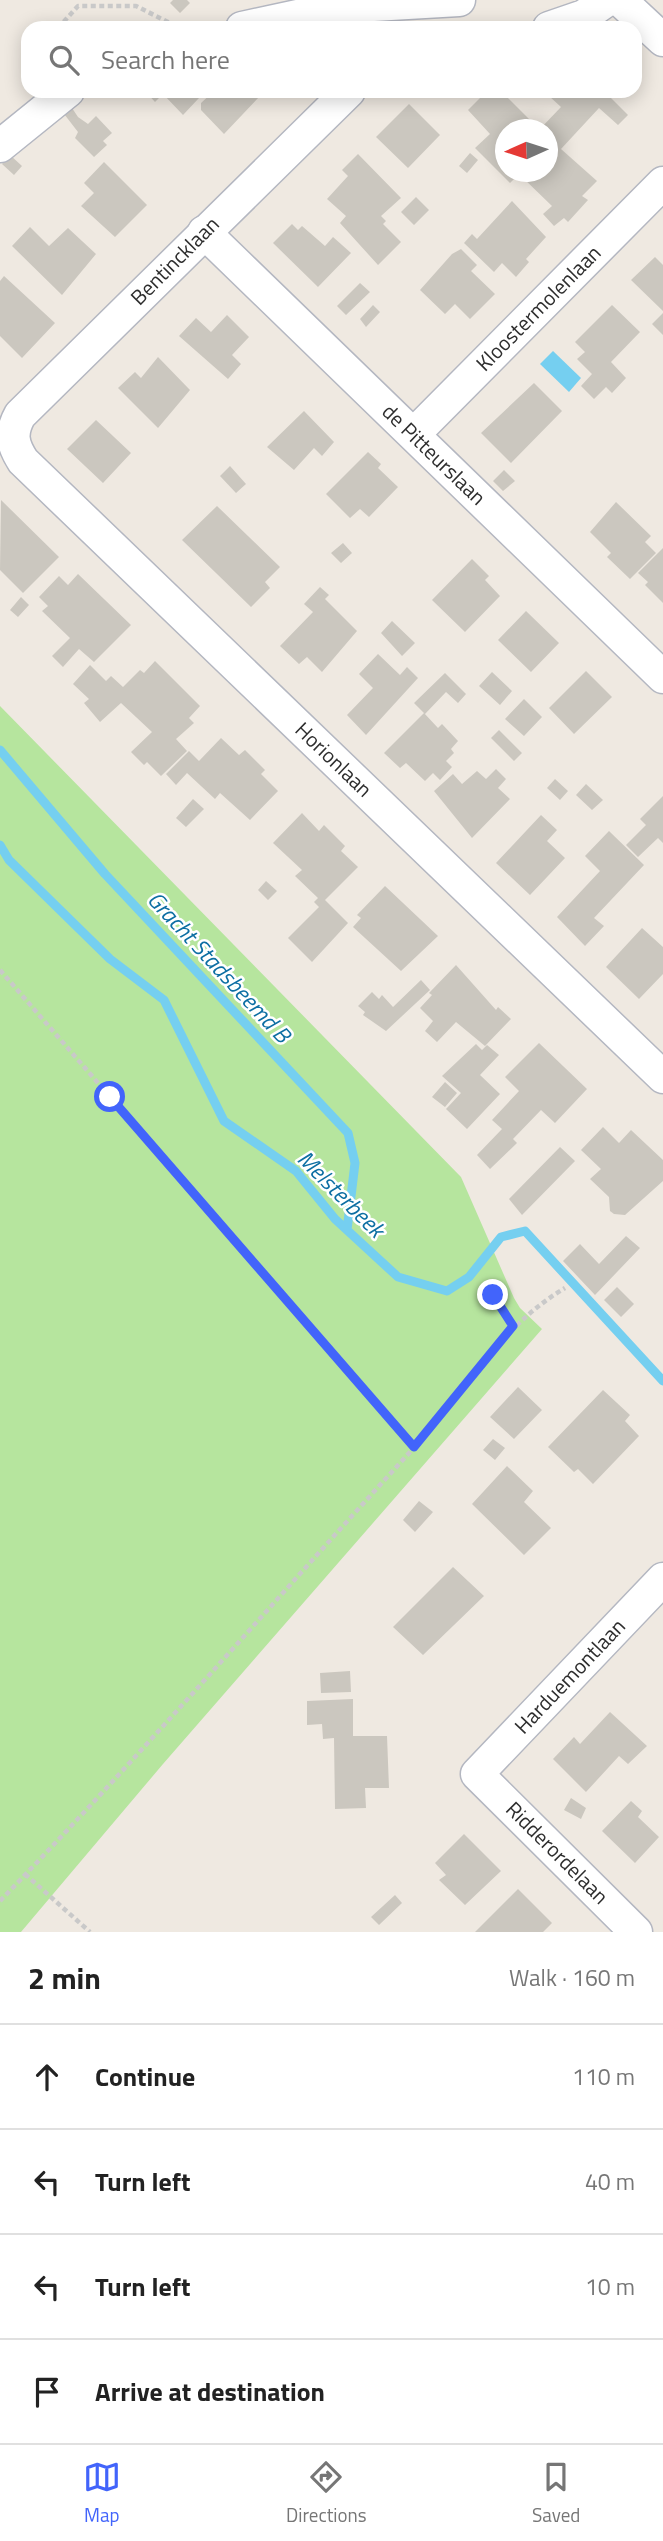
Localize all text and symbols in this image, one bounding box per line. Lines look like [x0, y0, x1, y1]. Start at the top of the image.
search box [21, 21, 642, 98]
text: Search here [101, 40, 230, 79]
icon: search [45, 41, 83, 79]
north arrow [495, 119, 558, 182]
street label: Bentincklaan [123, 209, 226, 312]
street label: Kloostermolenlaan [468, 237, 608, 378]
street label: de Pitteurslaan [375, 396, 494, 512]
street label: Horionlaan [288, 714, 380, 804]
water label: Gracht Stadsbeemd B [139, 883, 300, 1052]
route start [94, 1081, 125, 1112]
water label: Melsterbeek [290, 1142, 395, 1247]
route end [477, 1279, 508, 1310]
street label: Harduemontlaan [506, 1611, 632, 1741]
street label: Ridderordelaan [499, 1793, 617, 1911]
text: 2 min [28, 1955, 101, 2001]
text: Walk · 160 m [509, 1960, 635, 1995]
text: Continue [95, 2057, 195, 2096]
icon: ahead [28, 2058, 66, 2096]
text: 110 m [572, 2059, 635, 2094]
text: Turn left [95, 2162, 190, 2201]
icon: left [28, 2163, 66, 2201]
text: 40 m [585, 2164, 635, 2199]
text: Turn left [95, 2267, 190, 2306]
icon: left [28, 2268, 66, 2306]
text: 10 m [585, 2269, 635, 2304]
text: Arrive at destination [95, 2372, 325, 2411]
icon: arrive [28, 2373, 66, 2411]
tab: Map [83, 2458, 121, 2529]
tab: Directions [286, 2458, 367, 2529]
tab: Saved [532, 2458, 580, 2529]

